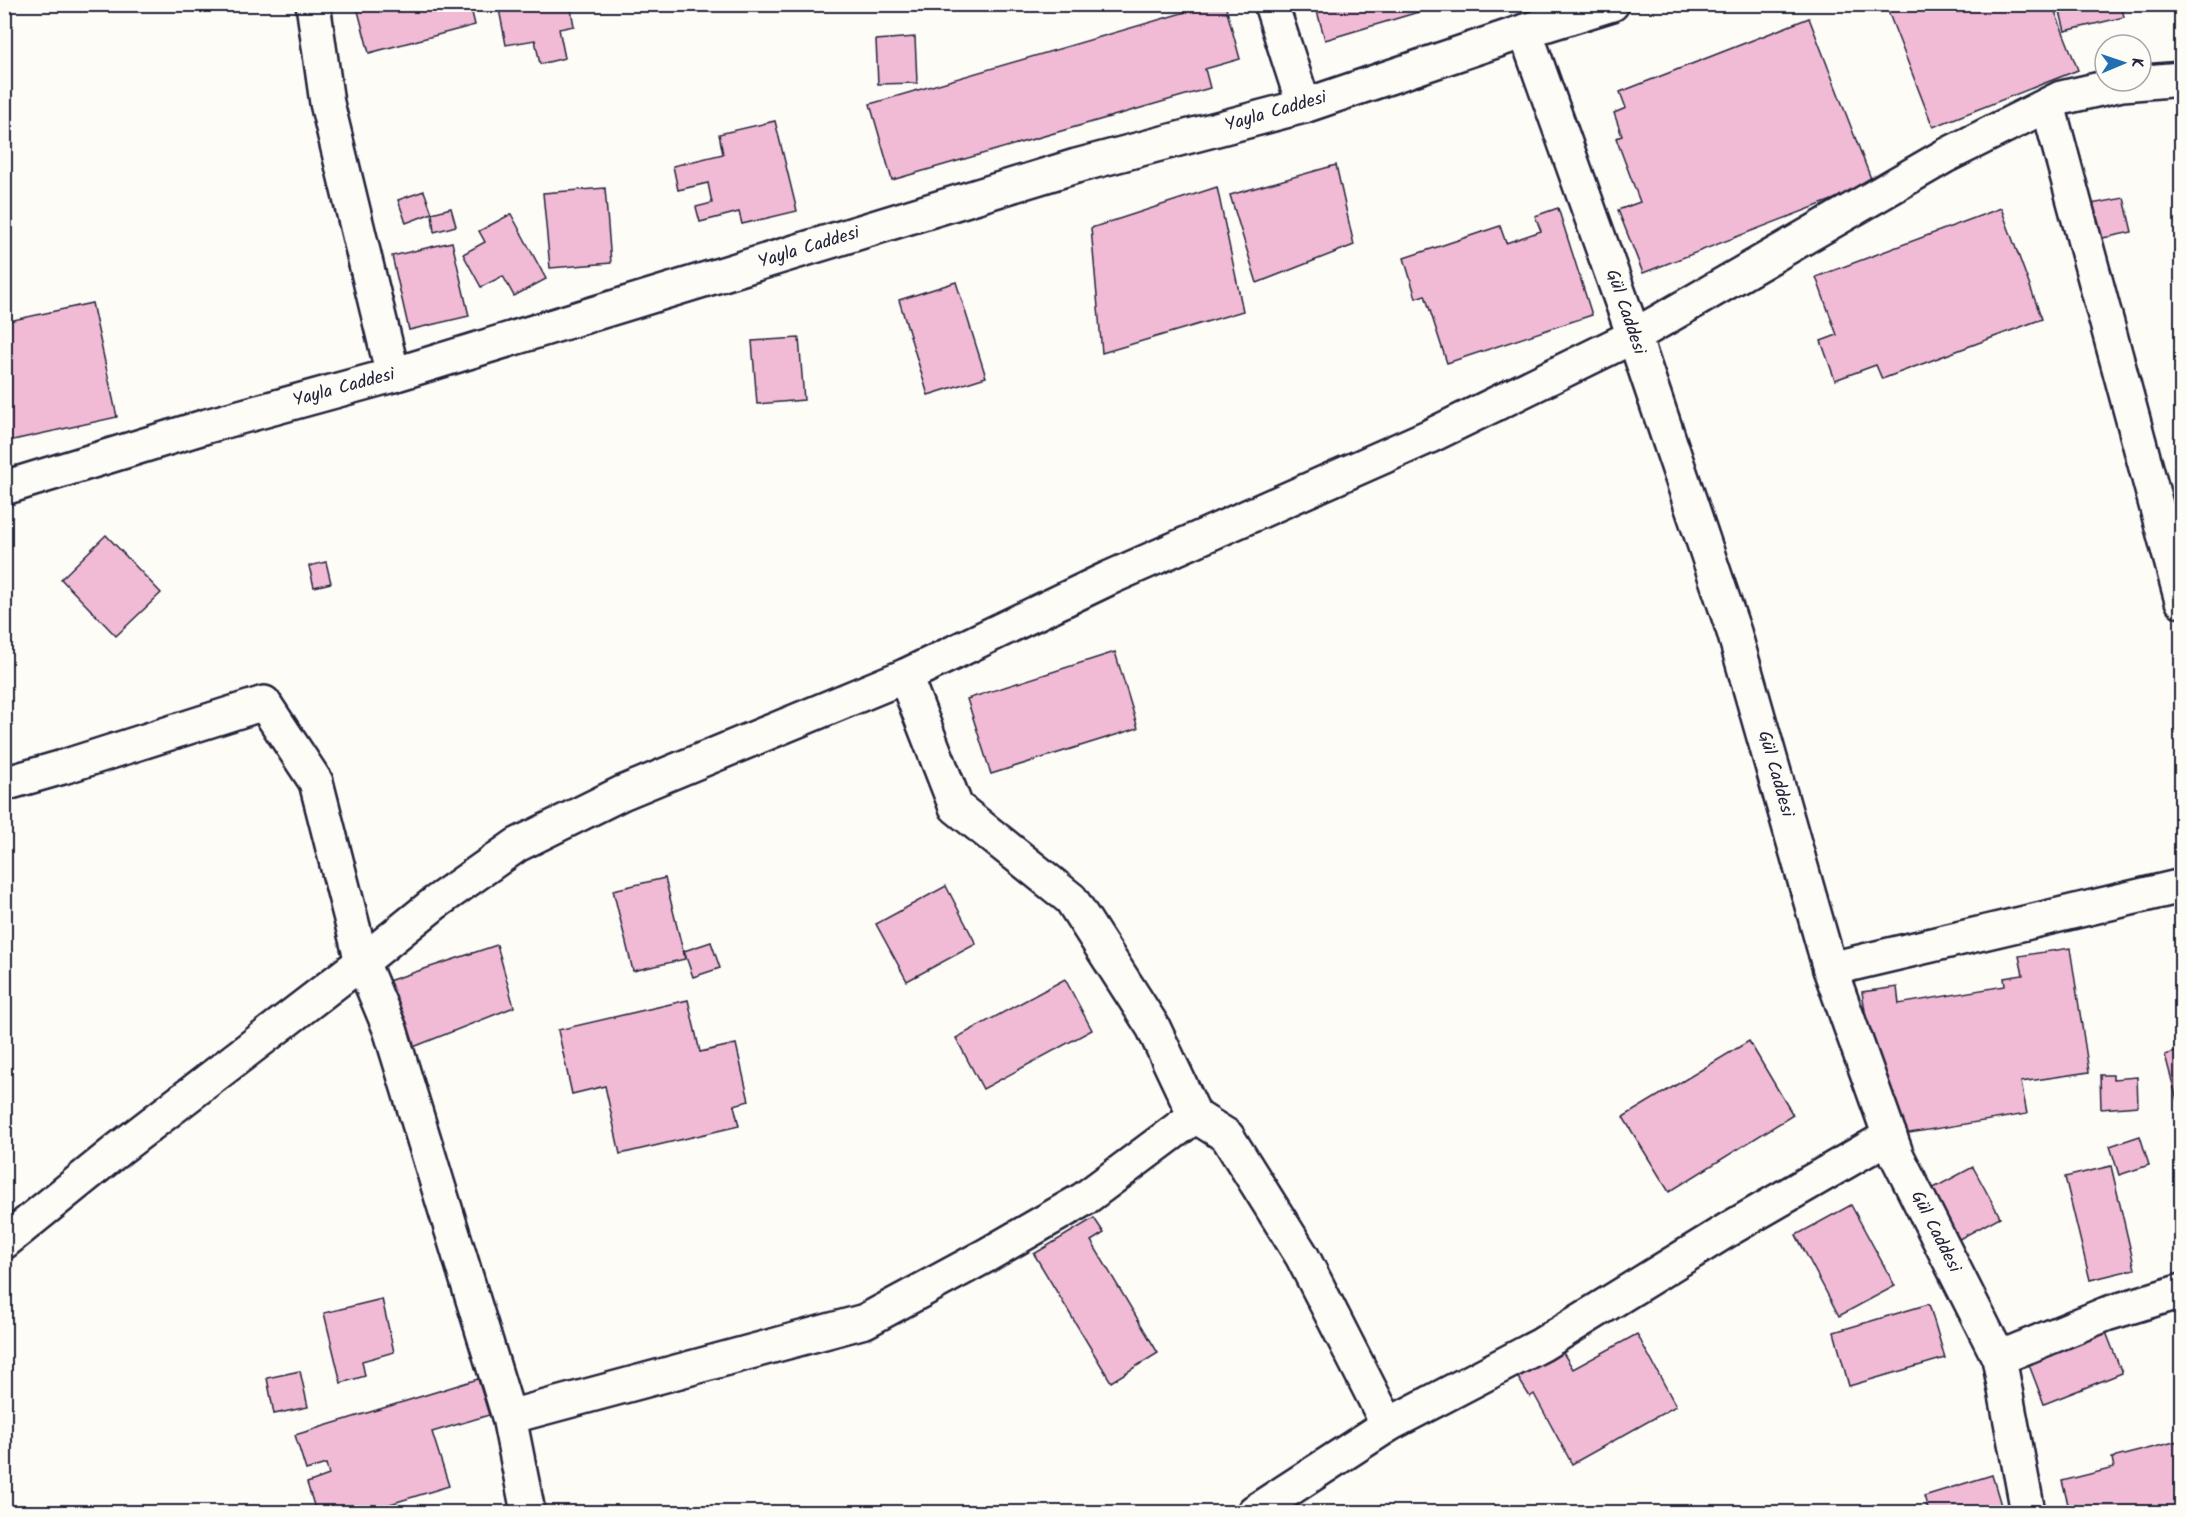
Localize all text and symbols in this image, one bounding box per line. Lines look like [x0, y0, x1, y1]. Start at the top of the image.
north arrow [2093, 33, 2153, 93]
text: K [2124, 57, 2149, 68]
street label: Yayla Caddesi [1222, 83, 1331, 140]
street label: Yayla Caddesi [755, 219, 864, 277]
street label: Gül Caddesi [1597, 265, 1653, 359]
street label: Yayla Caddesi [290, 360, 399, 416]
street label: Gül Caddesi [1749, 727, 1801, 821]
street label: Gül Caddesi [1902, 1186, 1968, 1279]

